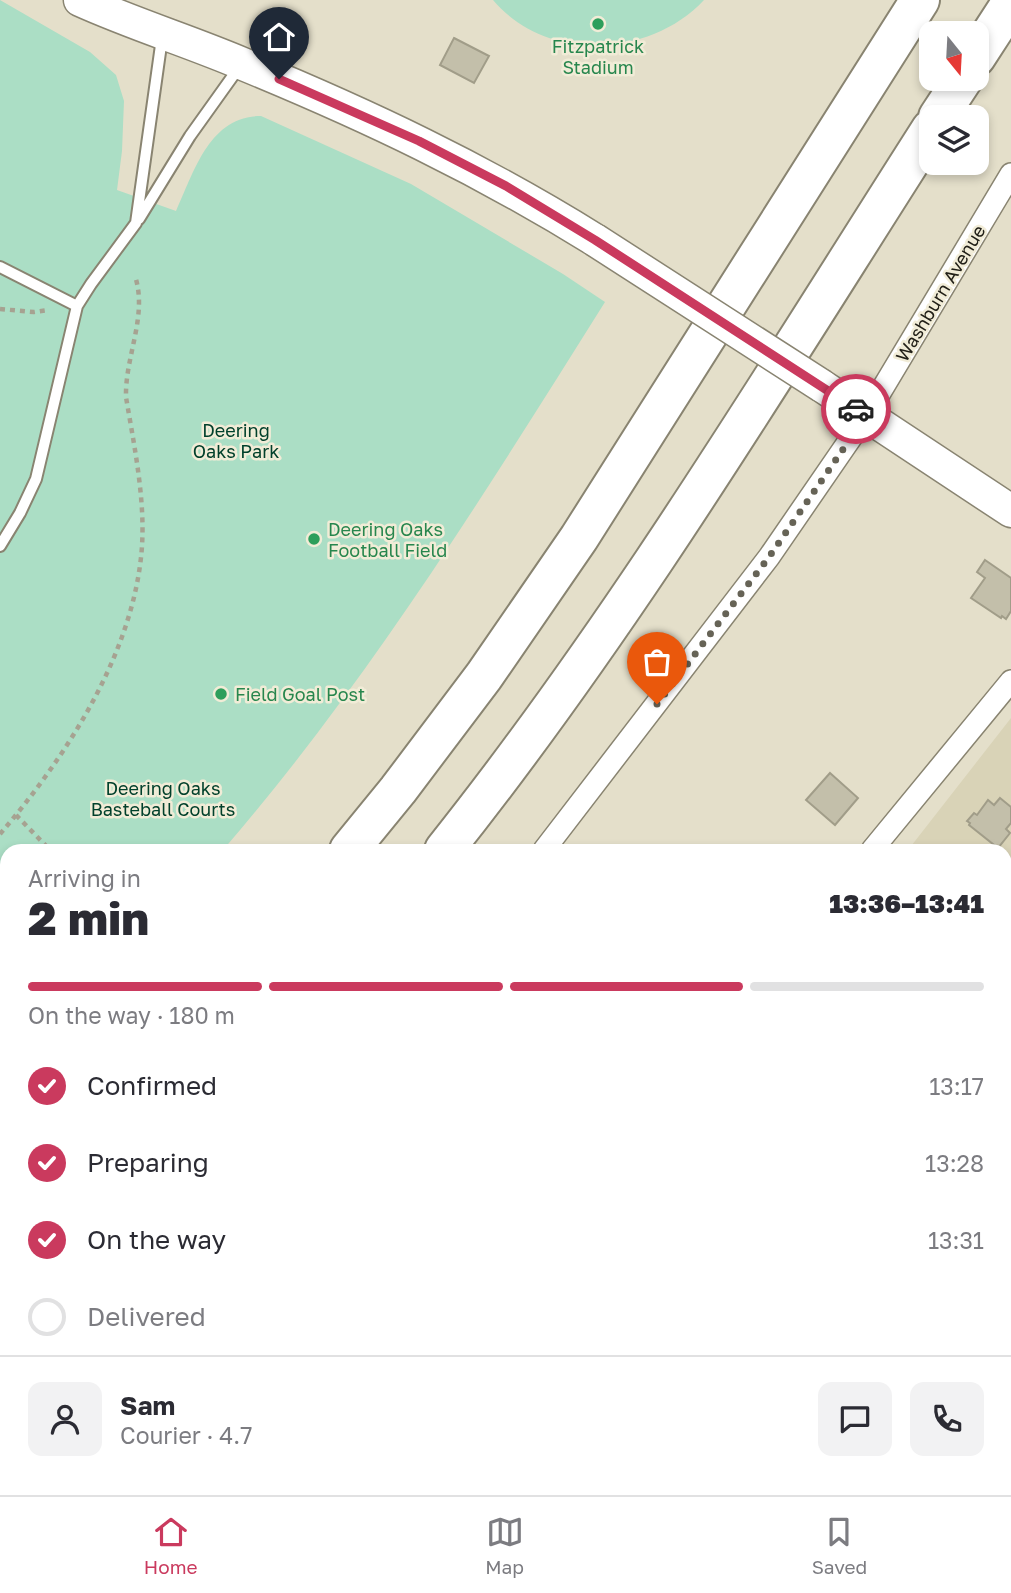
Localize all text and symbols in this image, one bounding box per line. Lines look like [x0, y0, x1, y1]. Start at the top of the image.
pin [249, 7, 309, 79]
marker: Fitzpatrick Stadium [590, 16, 606, 32]
icon: home [260, 18, 298, 56]
north arrow [919, 21, 989, 91]
map controls [919, 21, 989, 175]
place label: Fitzpatrick Stadium [552, 35, 644, 78]
button: layers [919, 105, 989, 175]
street label: Washburn Avenue [891, 221, 989, 365]
courier [821, 374, 891, 444]
icon: car [837, 390, 875, 428]
park label: Deering Oaks Park [193, 419, 279, 462]
place label: Deering Oaks Football Field [328, 518, 447, 561]
marker: Deering Oaks Football Field [306, 531, 322, 547]
pin [627, 632, 687, 704]
icon: bag [638, 643, 676, 681]
place label: Field Goal Post [235, 683, 365, 705]
marker: Field Goal Post [213, 686, 229, 702]
park label: Deering Oaks Basteball Courts [91, 777, 235, 820]
text: Arriving in [28, 864, 141, 892]
text: 13:36–13:41 [829, 888, 984, 919]
text: 2 min [28, 890, 149, 945]
text: On the way · 180 m [28, 1001, 235, 1029]
icon: check [28, 1067, 66, 1105]
text: Confirmed [87, 1070, 217, 1101]
text: 13:17 [929, 1072, 984, 1100]
icon: check [28, 1144, 66, 1182]
text: Preparing [87, 1147, 209, 1178]
text: 13:28 [925, 1149, 984, 1177]
icon: check [28, 1221, 66, 1259]
text: On the way [87, 1224, 226, 1255]
text: 13:31 [928, 1226, 984, 1254]
text: Delivered [87, 1301, 206, 1332]
button: person [28, 1382, 102, 1456]
button: chat [818, 1382, 892, 1456]
button: phone [910, 1382, 984, 1456]
text: Sam [120, 1390, 175, 1421]
text: Courier · 4.7 [120, 1421, 252, 1449]
tab: Home [144, 1513, 198, 1578]
tab: Map [485, 1513, 524, 1578]
tab: Saved [812, 1513, 867, 1578]

